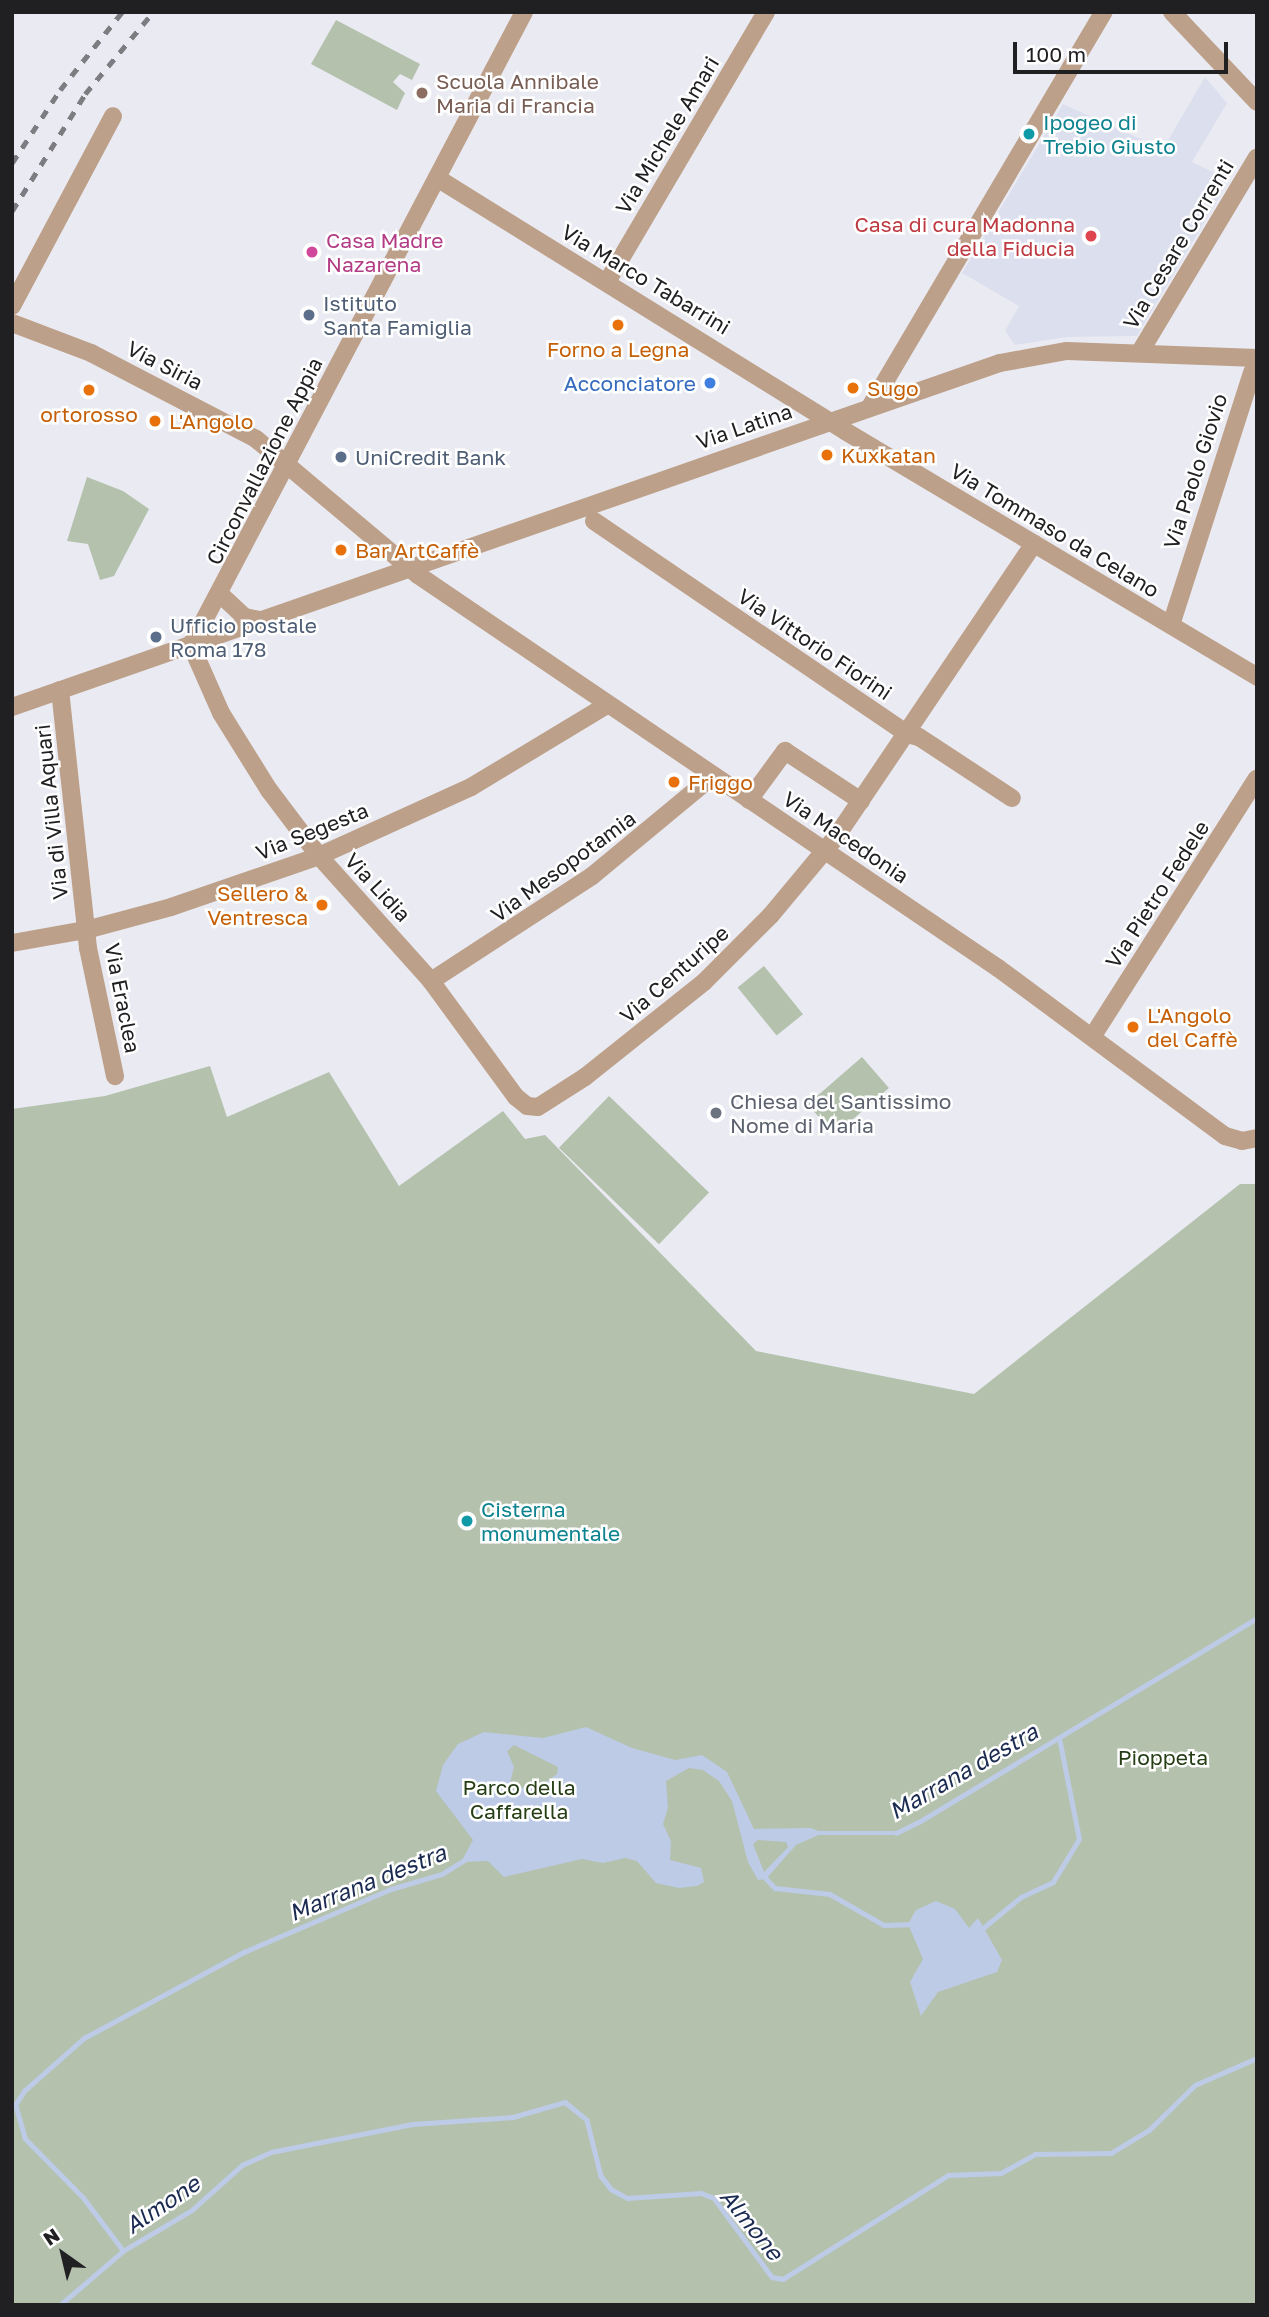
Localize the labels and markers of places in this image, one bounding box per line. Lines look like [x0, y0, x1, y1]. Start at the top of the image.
place label: Scuola Annibale Maria di Francia [436, 68, 599, 118]
marker: Scuola Annibale Maria di Francia [414, 85, 430, 101]
place label: Ipogeo di Trebio Giusto [1043, 109, 1176, 159]
marker: Ipogeo di Trebio Giusto [1021, 126, 1037, 142]
place label: Casa di cura Madonna della Fiducia [854, 211, 1075, 261]
marker: Casa di cura Madonna della Fiducia [1081, 226, 1101, 246]
place label: Casa Madre Nazarena [326, 227, 443, 277]
marker: Casa Madre Nazarena [304, 244, 320, 260]
place label: Istituto Santa Famiglia [323, 290, 472, 340]
marker: Istituto Santa Famiglia [301, 307, 317, 323]
marker: Forno a Legna [610, 317, 626, 333]
place label: Forno a Legna [547, 336, 689, 362]
place label: Acconciatore [564, 370, 696, 396]
marker: Acconciatore [702, 375, 718, 391]
place label: Sugo [867, 375, 919, 401]
marker: Sugo [845, 380, 861, 396]
marker: ortorosso [81, 382, 97, 398]
place label: ortorosso [40, 401, 138, 427]
place label: L'Angolo [169, 408, 253, 434]
marker: L'Angolo [147, 413, 163, 429]
place label: Kuxkatan [841, 442, 936, 468]
place label: UniCredit Bank [355, 444, 506, 470]
marker: Kuxkatan [819, 447, 835, 463]
marker: UniCredit Bank [333, 449, 349, 465]
place label: Bar ArtCaffè [355, 537, 479, 563]
marker: Bar ArtCaffè [333, 542, 349, 558]
place label: Ufficio postale Roma 178 [170, 612, 317, 662]
marker: Ufficio postale Roma 178 [148, 629, 164, 645]
place label: Friggo [688, 769, 753, 795]
marker: Friggo [666, 774, 682, 790]
place label: Sellero & Ventresca [207, 880, 308, 930]
marker: Sellero & Ventresca [314, 897, 330, 913]
place label: L'Angolo del Caffè [1147, 1002, 1238, 1052]
marker: L'Angolo del Caffè [1125, 1019, 1141, 1035]
place label: Chiesa del Santissimo Nome di Maria [730, 1088, 951, 1138]
marker: Chiesa del Santissimo Nome di Maria [708, 1105, 724, 1121]
place label: Cisterna monumentale [481, 1496, 620, 1546]
marker: Cisterna monumentale [459, 1513, 475, 1529]

